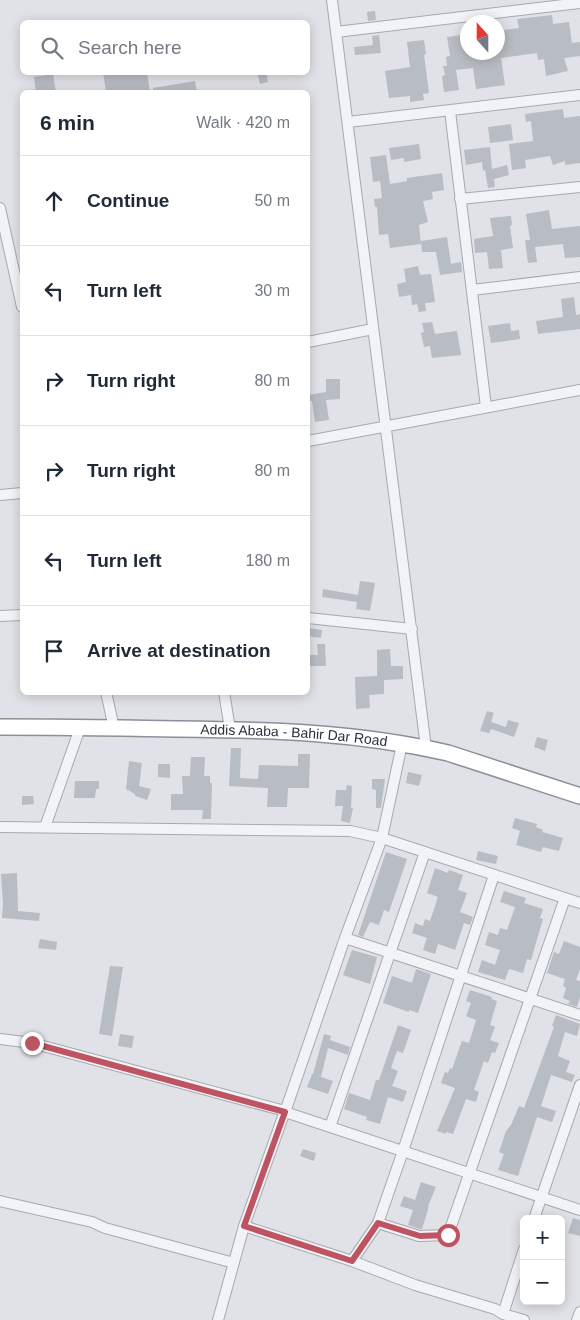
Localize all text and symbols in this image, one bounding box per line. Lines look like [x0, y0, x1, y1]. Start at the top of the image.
north arrow [460, 15, 505, 60]
search box [20, 20, 310, 75]
icon: search [38, 34, 66, 62]
text: Search here [78, 37, 182, 58]
text: 6 min [40, 111, 95, 134]
text: Walk · 420 m [196, 114, 290, 131]
icon: ahead [40, 187, 68, 215]
text: Continue [87, 190, 169, 211]
text: 50 m [254, 192, 290, 209]
icon: left [40, 277, 68, 305]
text: Turn left [87, 280, 162, 301]
text: 30 m [254, 282, 290, 299]
icon: right [40, 367, 68, 395]
text: Turn right [87, 370, 175, 391]
text: 80 m [254, 372, 290, 389]
icon: right [40, 457, 68, 485]
text: Turn right [87, 460, 175, 481]
text: 80 m [254, 462, 290, 479]
icon: left [40, 547, 68, 575]
text: Turn left [87, 550, 162, 571]
text: 180 m [246, 552, 290, 569]
icon: arrive [40, 637, 68, 665]
text: Arrive at destination [87, 640, 271, 661]
street label: Addis Ababa - Bahir Dar Road [200, 721, 388, 749]
route end [21, 1032, 44, 1055]
map controls [520, 1215, 565, 1305]
button: + [520, 1215, 565, 1260]
route start [437, 1224, 460, 1247]
button: − [520, 1260, 565, 1305]

